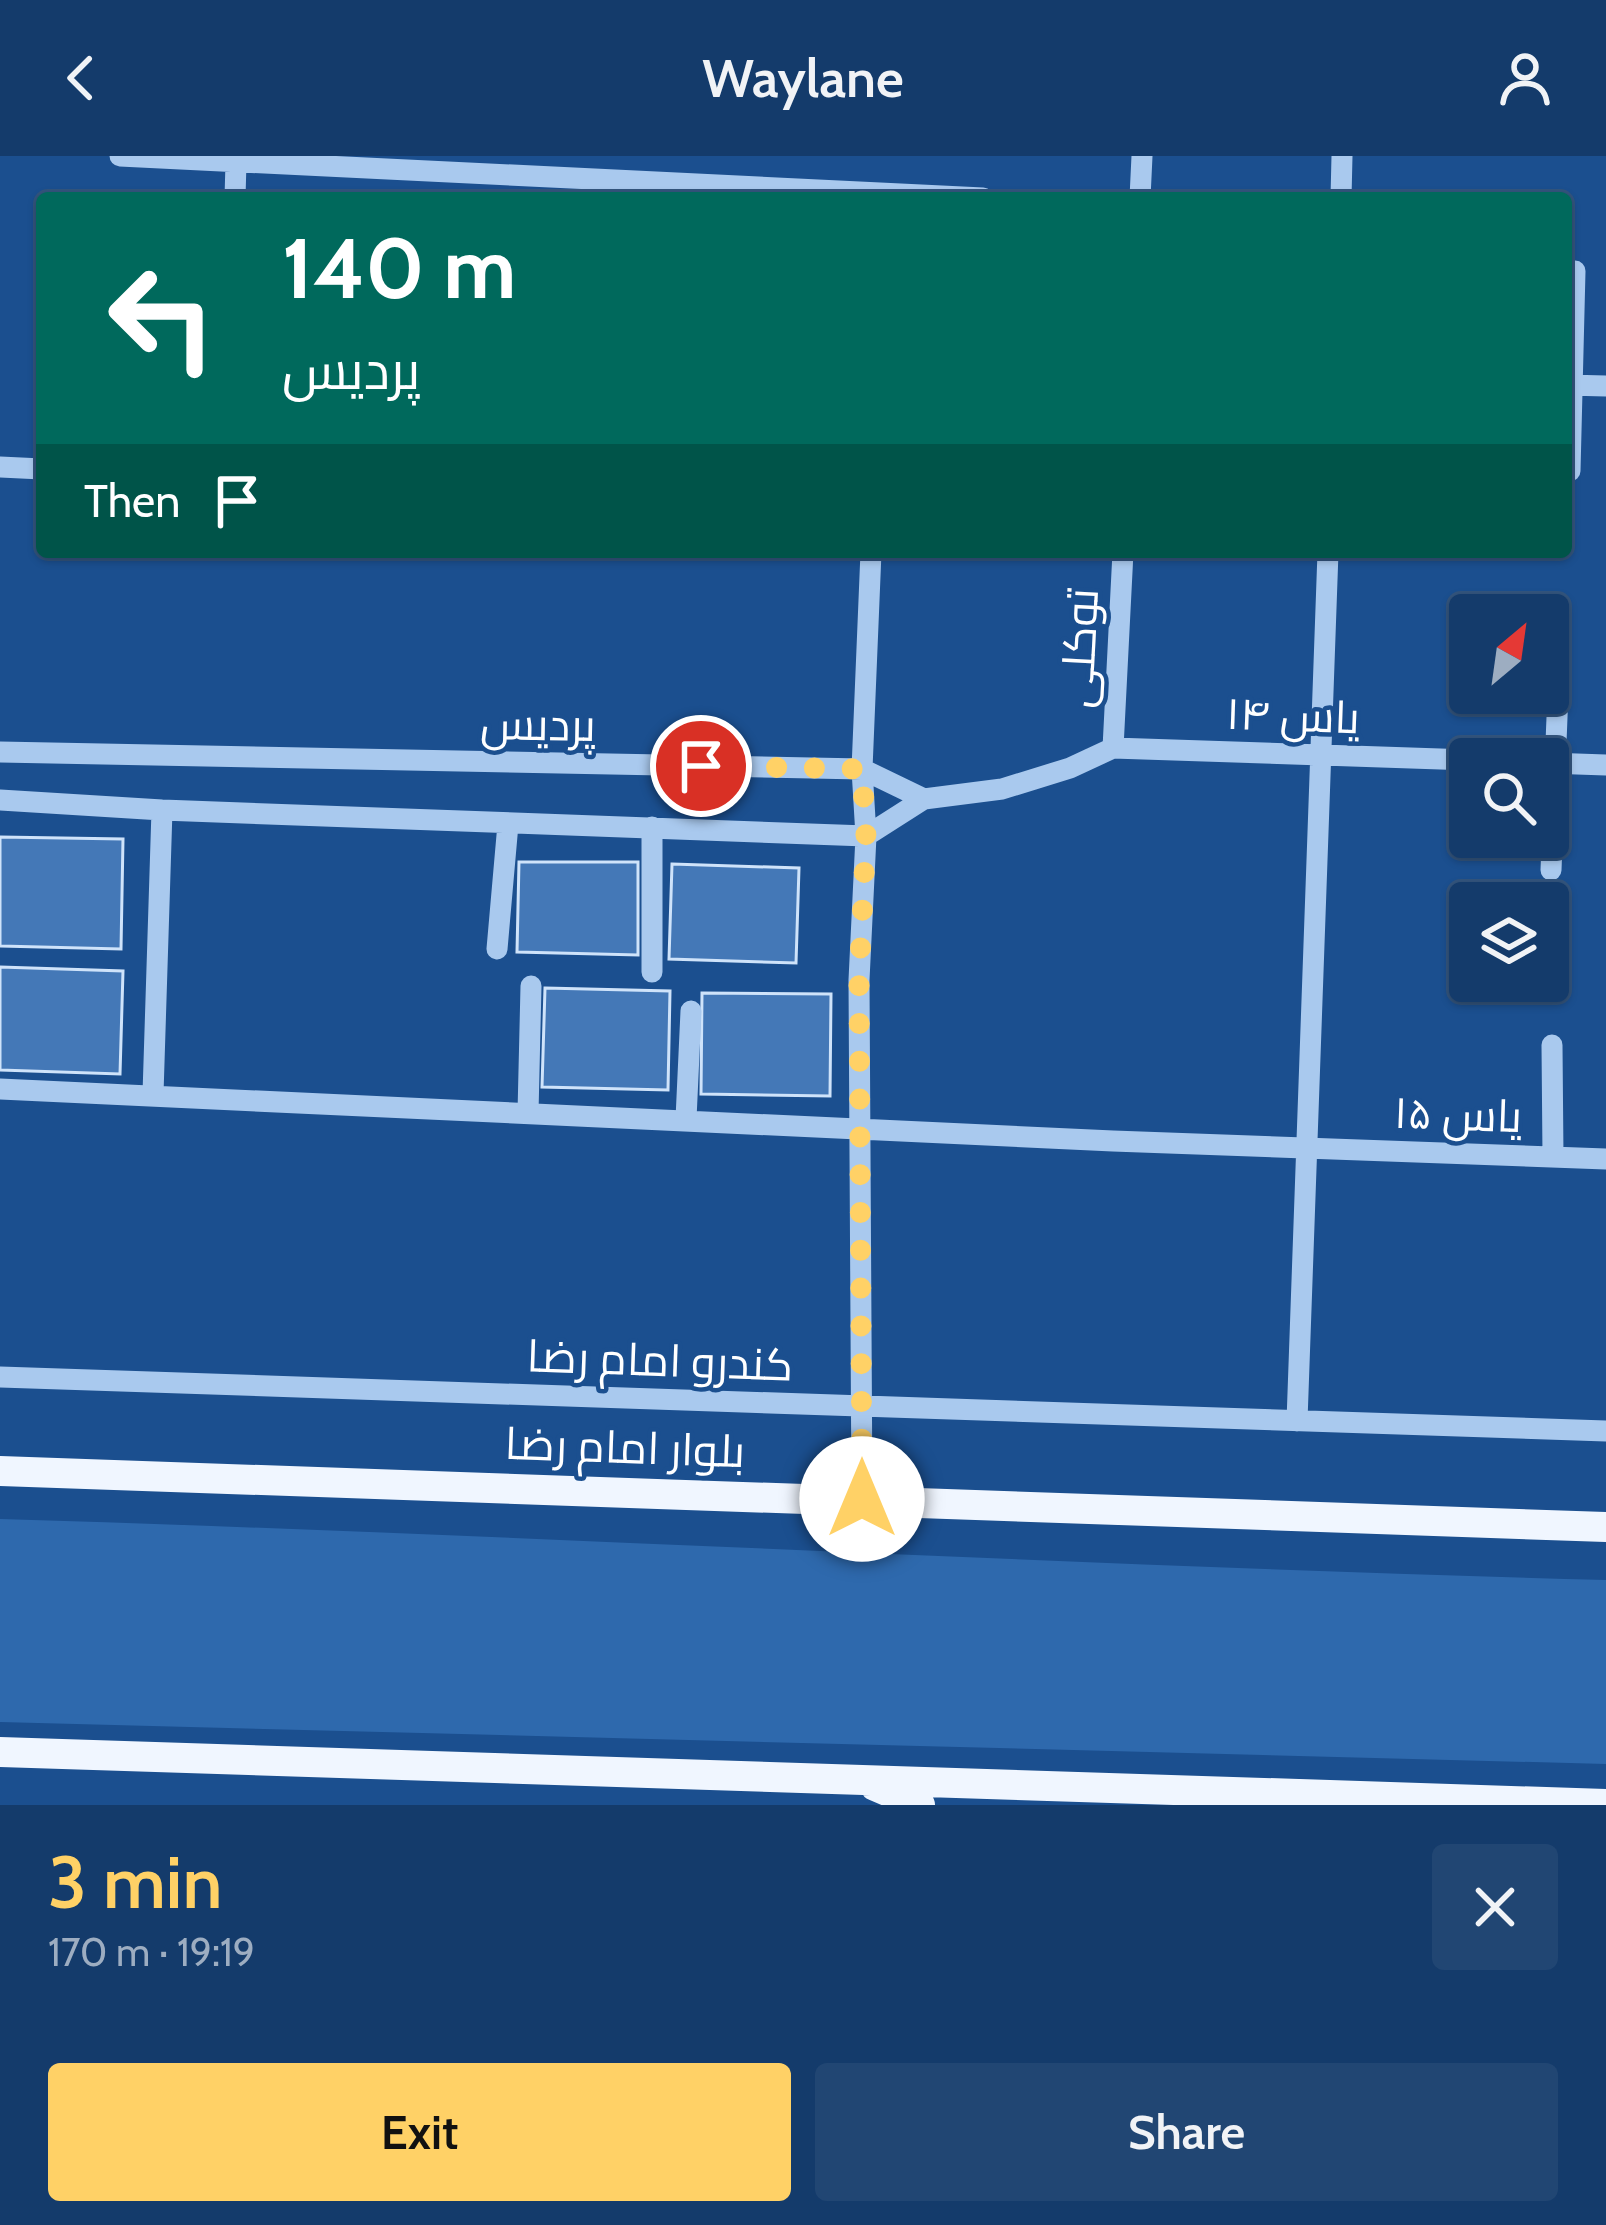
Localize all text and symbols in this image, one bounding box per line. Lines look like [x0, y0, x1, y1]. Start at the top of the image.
icon: back [48, 45, 114, 111]
text: Waylane [702, 45, 904, 111]
icon: person [1492, 45, 1558, 111]
text: 140 m [282, 217, 516, 319]
icon: left [84, 240, 240, 396]
text: پردیس [282, 337, 420, 403]
icon: arrive [204, 468, 270, 534]
text: Then [84, 474, 180, 528]
street label: توکلی [1049, 587, 1110, 709]
north arrow [1449, 594, 1569, 714]
map controls [1449, 594, 1569, 1002]
street label: یاس ۱۴ [1225, 686, 1361, 745]
street label: پردیس [480, 696, 596, 755]
pin [650, 715, 752, 817]
icon: arrive [668, 733, 734, 799]
button: search [1449, 738, 1569, 858]
button: layers [1449, 882, 1569, 1002]
street label: یاس ۱۵ [1393, 1085, 1523, 1144]
street label: کندرو امام رضا [526, 1328, 794, 1396]
street label: بلوار امام رضا [504, 1416, 746, 1482]
position arrow [799, 1436, 925, 1562]
text: 3 min [48, 1839, 222, 1926]
button: close [1432, 1844, 1558, 1970]
text: 170 m · 19:19 [48, 1928, 255, 1976]
button: Exit [48, 2063, 791, 2201]
button: Share [815, 2063, 1558, 2201]

